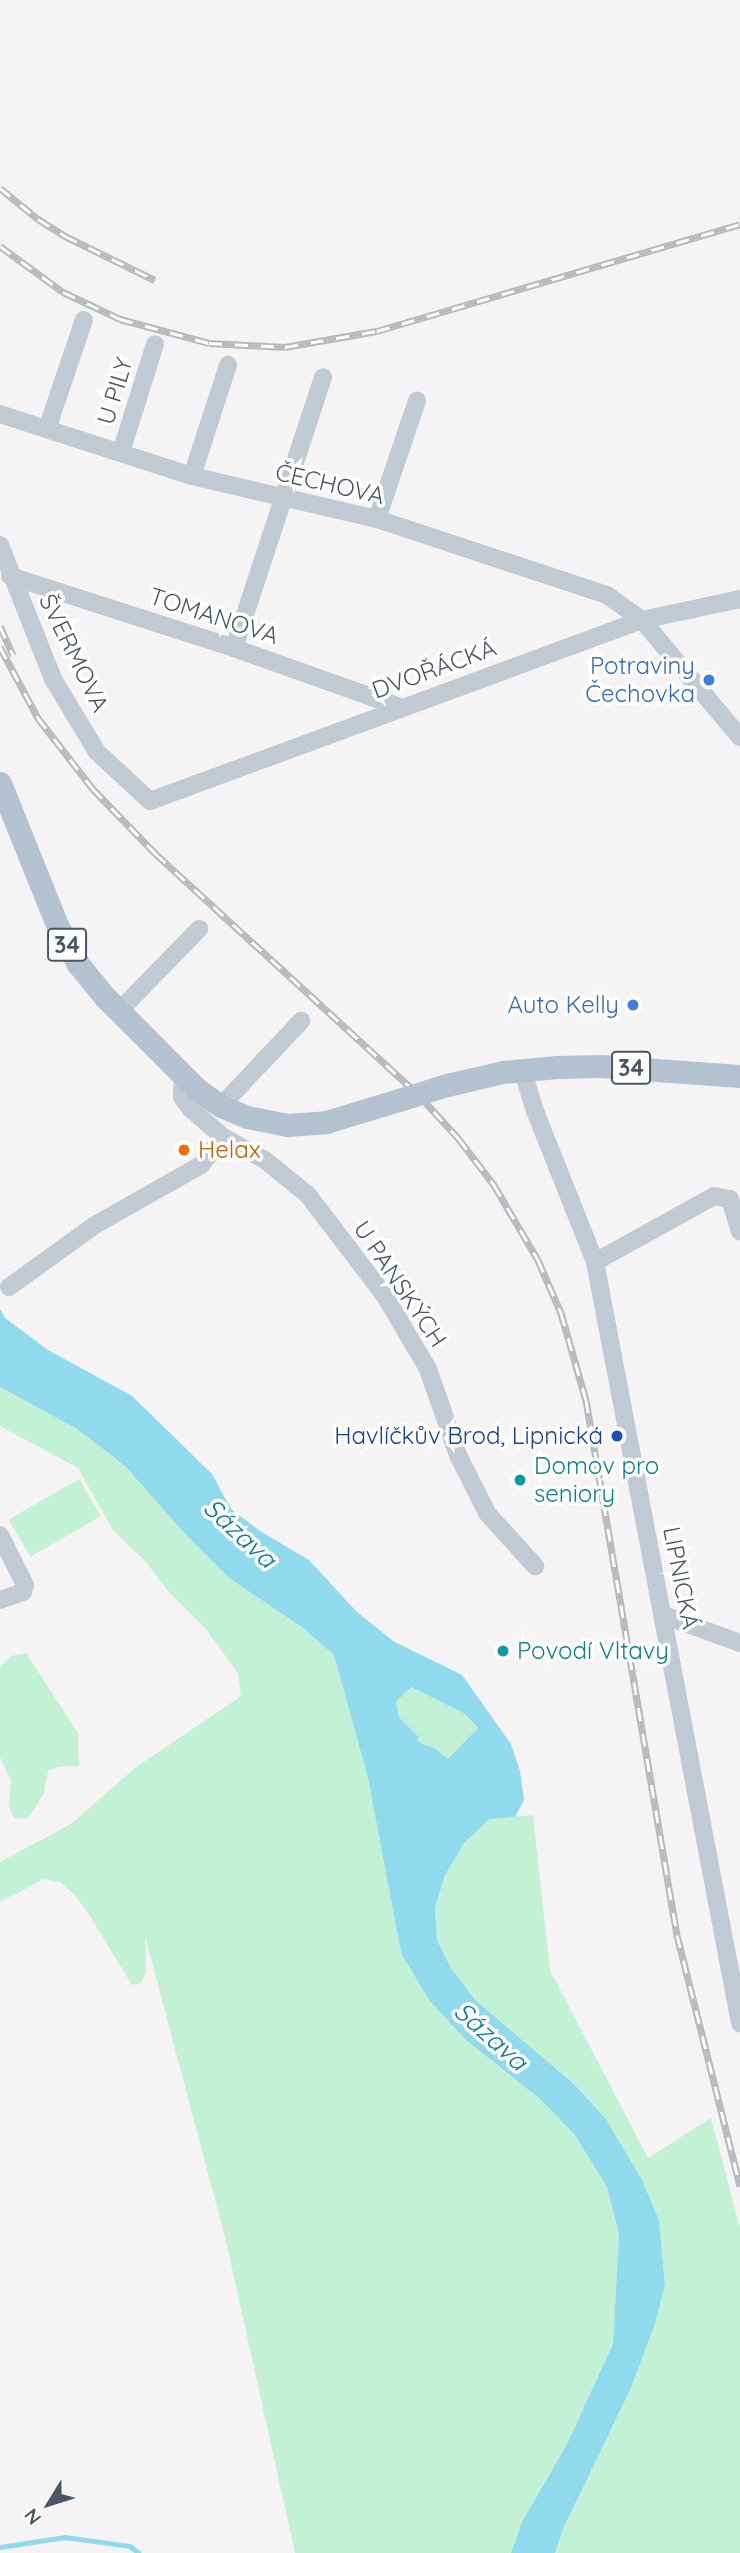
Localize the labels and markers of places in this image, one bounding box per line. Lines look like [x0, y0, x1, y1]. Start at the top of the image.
place label: Potraviny Čechovka [585, 652, 695, 708]
marker: Potraviny Čechovka [701, 672, 717, 688]
place label: Auto Kelly [507, 991, 619, 1019]
marker: Auto Kelly [625, 997, 641, 1013]
place label: Helax [198, 1136, 261, 1164]
marker: Helax [176, 1142, 192, 1158]
place label: Havlíčkův Brod, Lipnická [334, 1422, 603, 1450]
marker: Havlíčkův Brod, Lipnická [609, 1428, 625, 1444]
place label: Domov pro seniory [534, 1452, 659, 1508]
marker: Domov pro seniory [512, 1472, 528, 1488]
place label: Povodí Vltavy [517, 1637, 669, 1665]
marker: Povodí Vltavy [495, 1643, 511, 1659]

